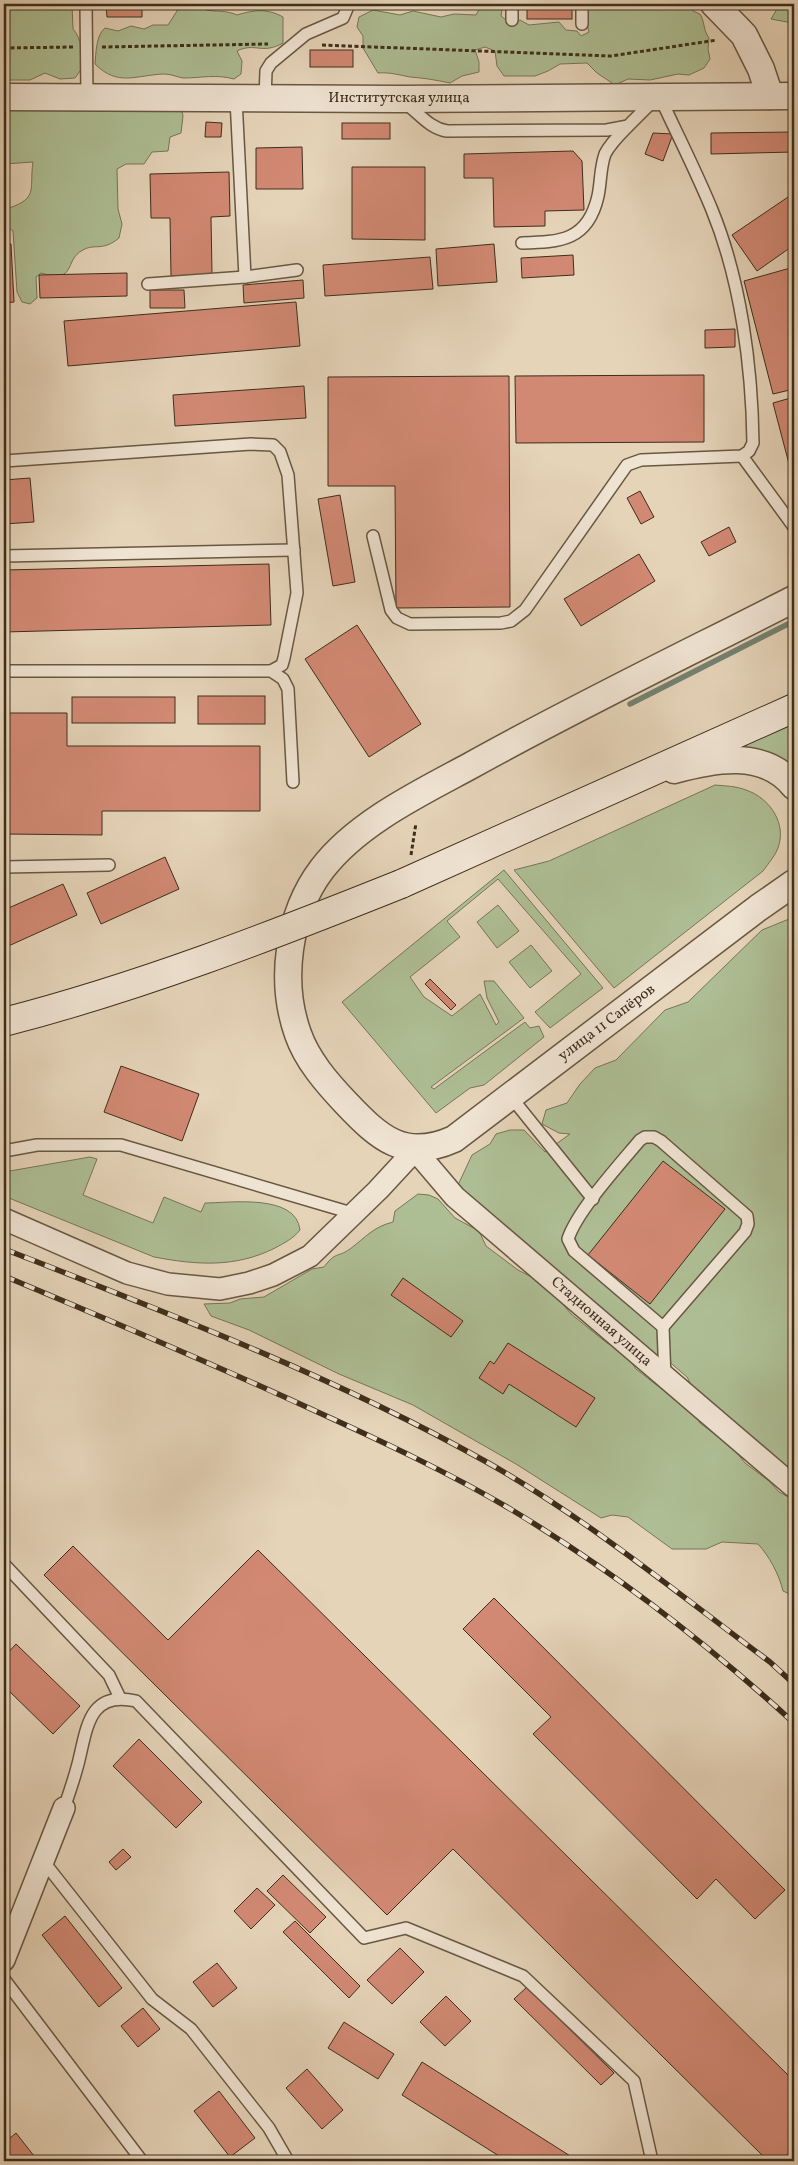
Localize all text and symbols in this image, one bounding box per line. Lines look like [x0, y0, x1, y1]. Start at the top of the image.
street label: Институтская улица [328, 88, 470, 109]
street label: улица 11 Сапёров [554, 980, 660, 1066]
street label: Стадионная улица [546, 1272, 656, 1372]

